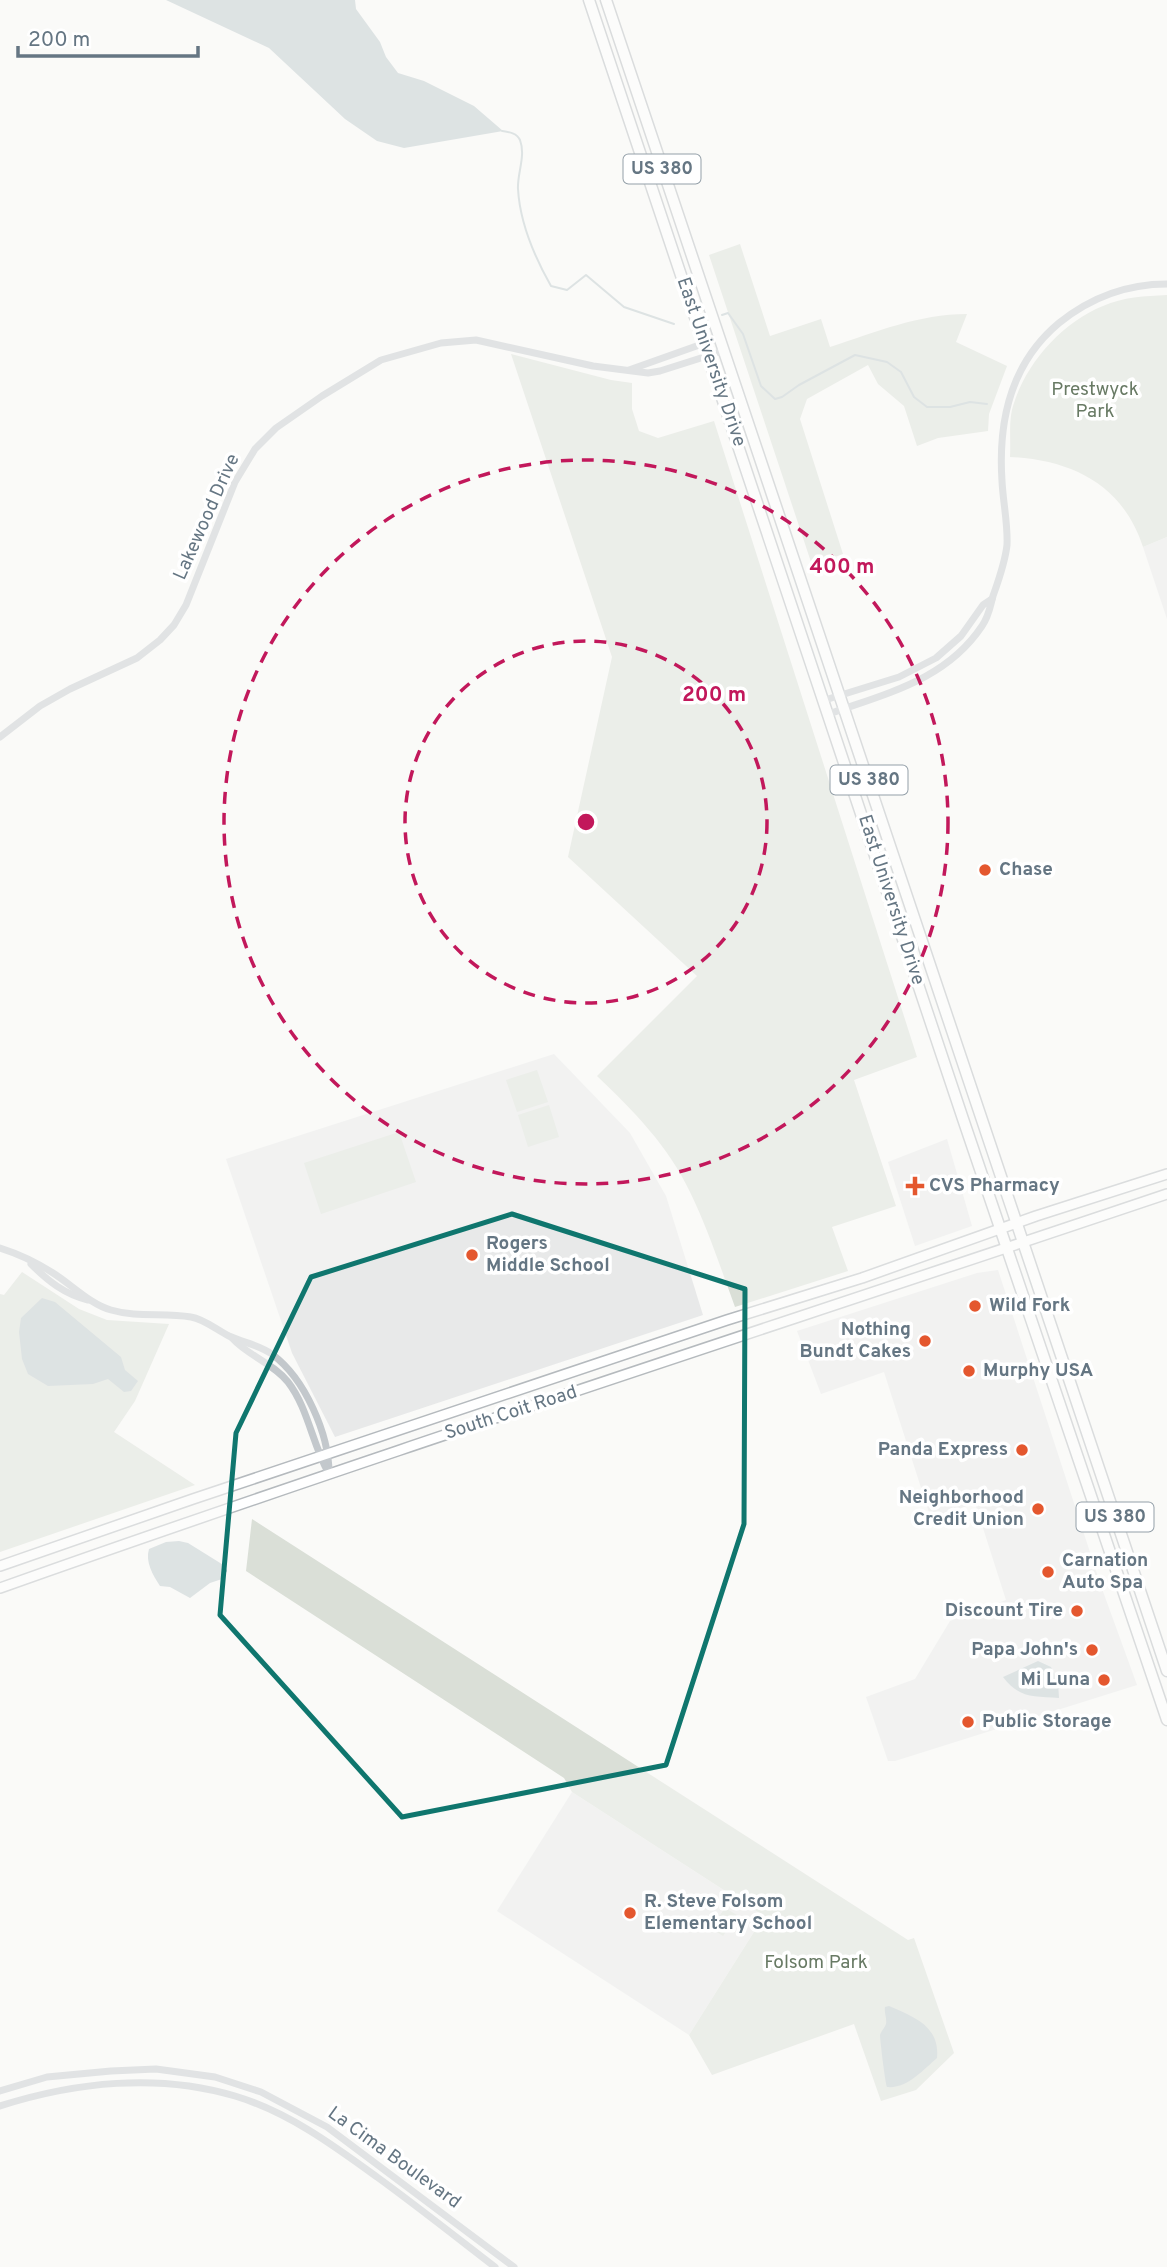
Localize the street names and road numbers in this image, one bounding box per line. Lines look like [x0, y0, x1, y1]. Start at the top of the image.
road number: US 380 [624, 154, 700, 184]
street label: East University Drive [671, 274, 751, 450]
street label: Lakewood Drive [168, 450, 246, 584]
road number: US 380 [830, 766, 908, 794]
street label: East University Drive [852, 812, 930, 988]
street label: South Coit Road [442, 1380, 580, 1446]
road number: US 380 [1076, 1502, 1154, 1532]
street label: La Cima Boulevard [323, 2102, 465, 2214]

